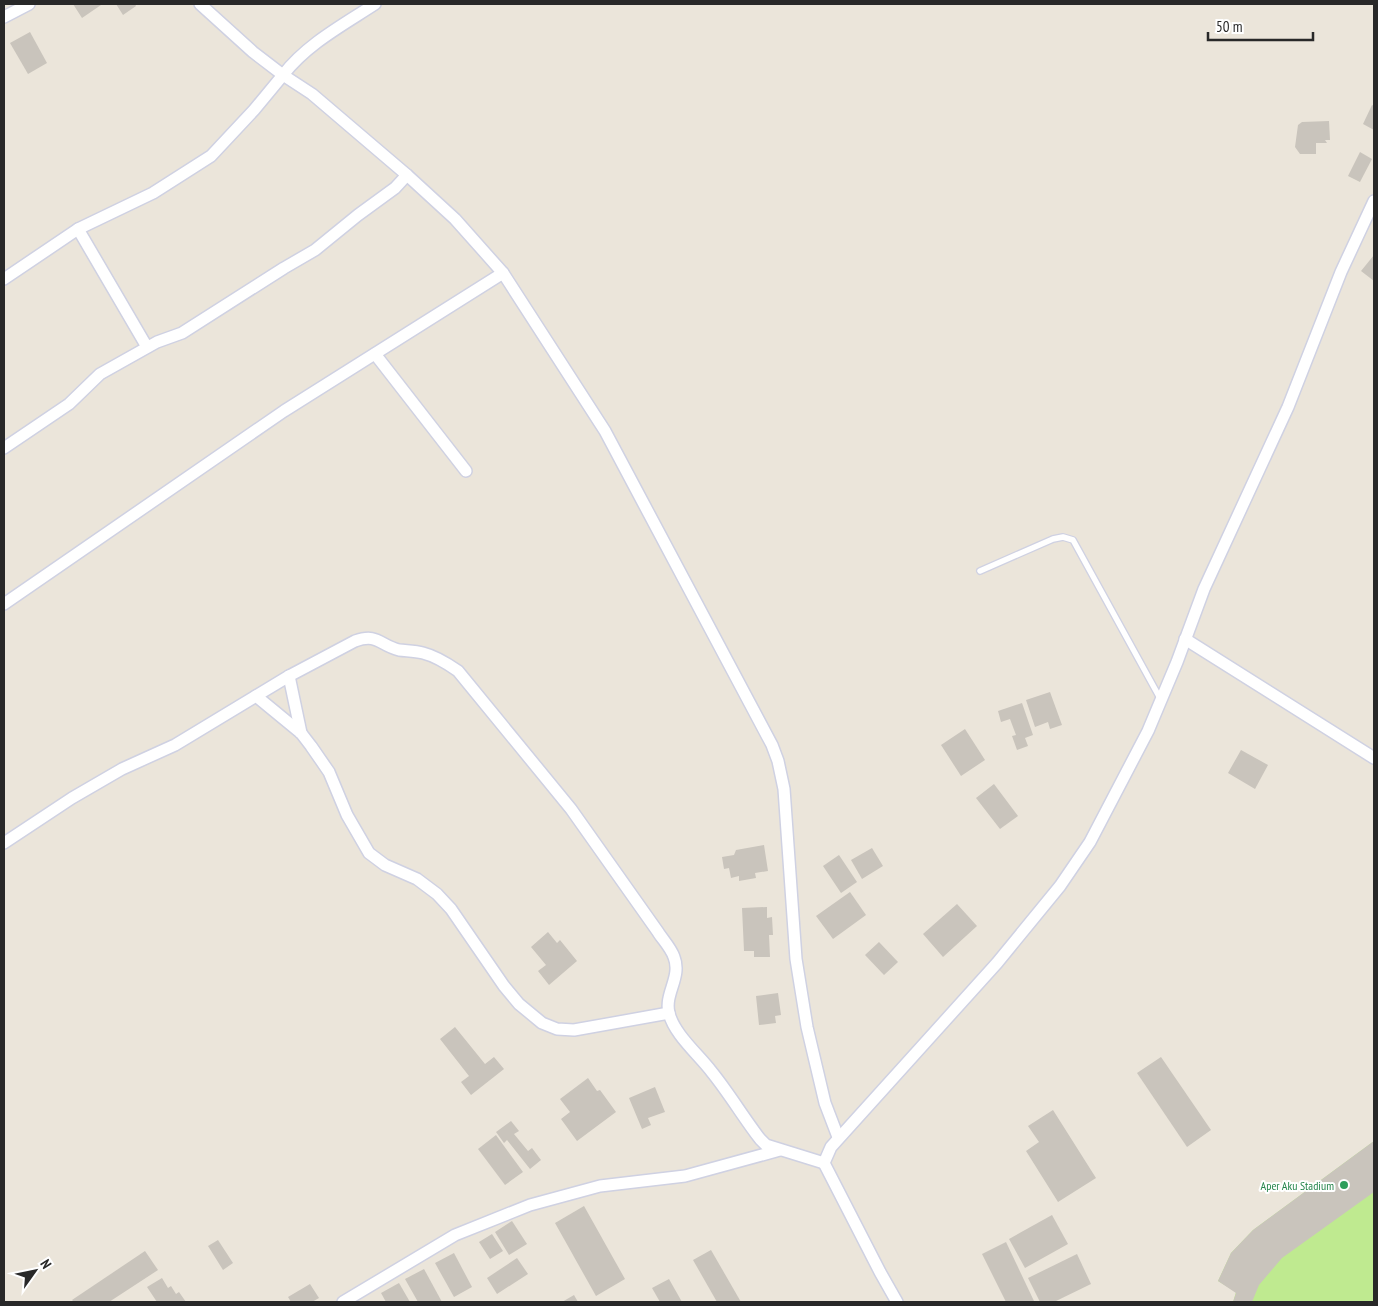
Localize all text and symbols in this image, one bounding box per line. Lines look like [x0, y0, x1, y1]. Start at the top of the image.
scale bar [1208, 10, 1313, 42]
text: 50 m [1216, 17, 1242, 36]
place label: Aper Aku Stadium [1260, 1178, 1334, 1193]
marker: Aper Aku Stadium [1338, 1179, 1350, 1191]
north arrow [10, 1246, 60, 1296]
text: N [36, 1256, 56, 1272]

